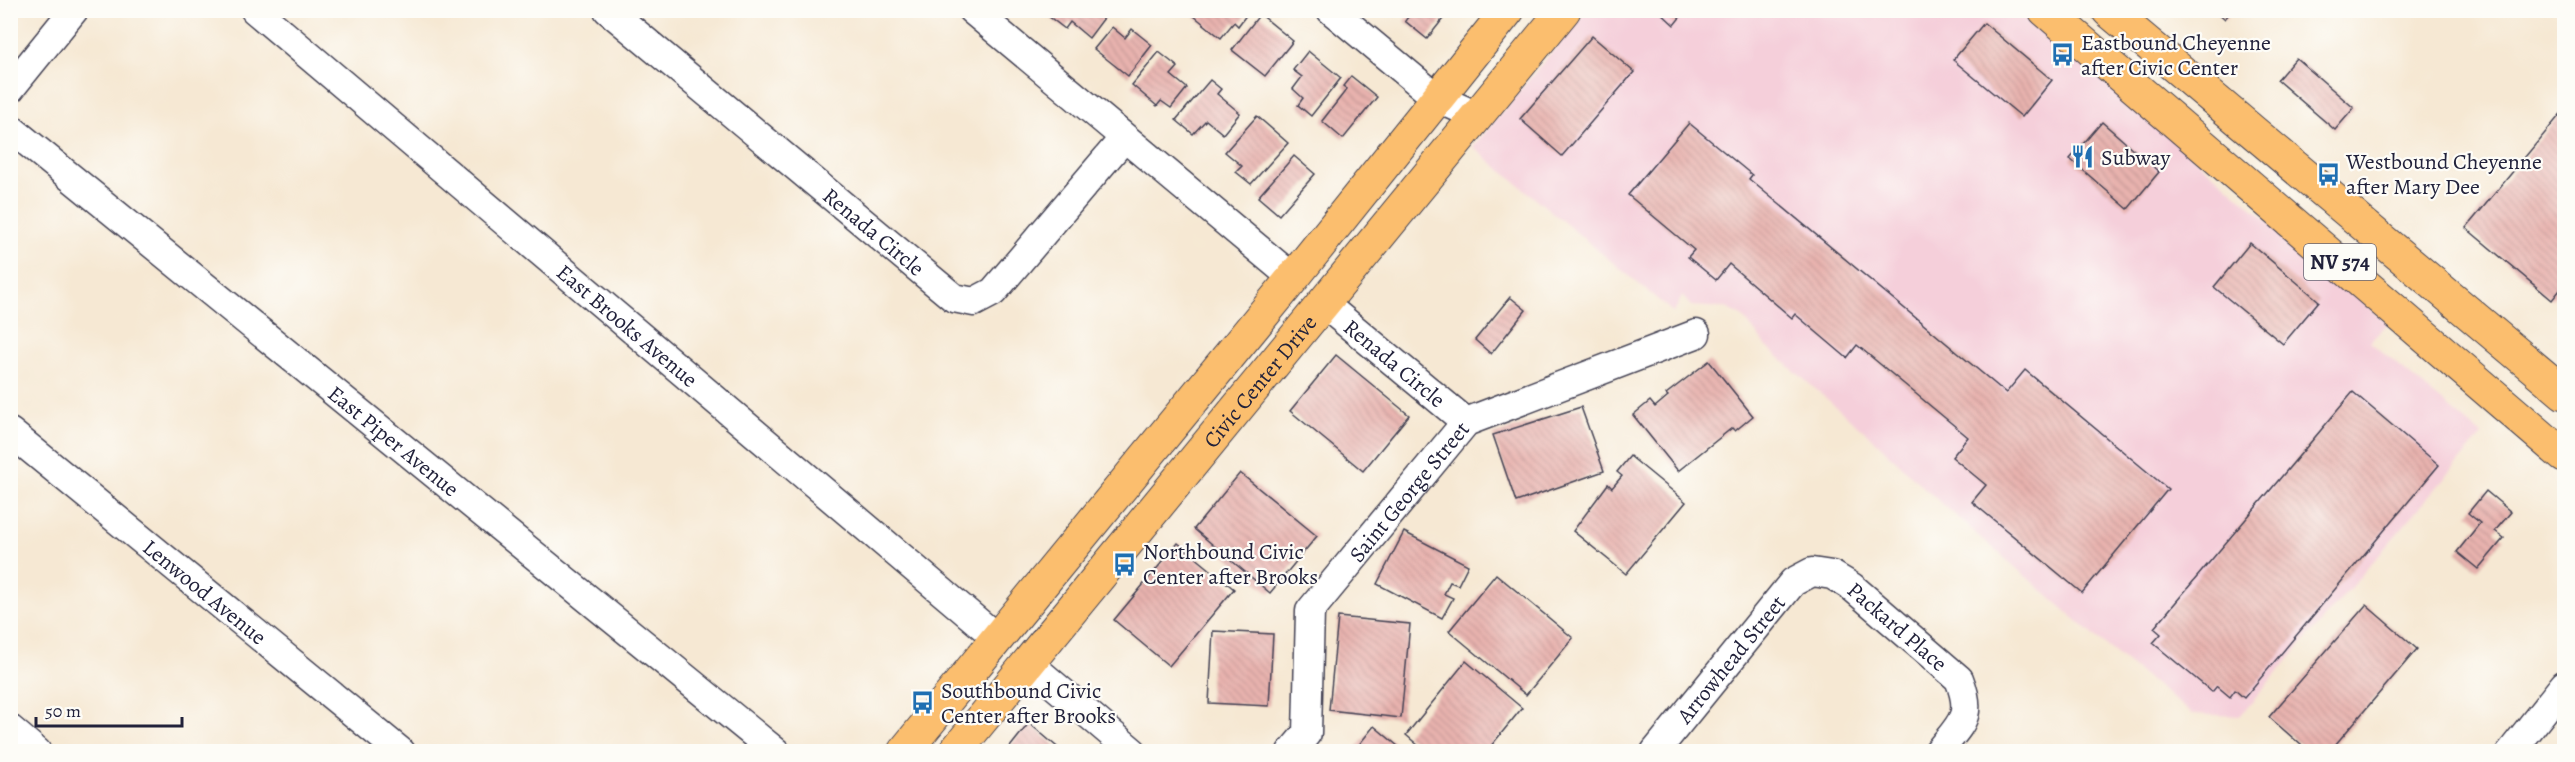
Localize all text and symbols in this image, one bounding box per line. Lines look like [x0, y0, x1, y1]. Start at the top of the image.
place label: Eastbound Cheyenne after Civic Center [2081, 28, 2271, 83]
bus stop icon: Eastbound Cheyenne after Civic Center [2050, 42, 2076, 68]
place label: Subway [2101, 143, 2170, 173]
restaurant icon: Subway [2070, 144, 2096, 170]
place label: Westbound Cheyenne after Mary Dee [2345, 147, 2542, 202]
bus stop icon: Westbound Cheyenne after Mary Dee [2315, 161, 2341, 187]
street label: Renada Circle [816, 181, 930, 283]
road number: NV 574 [2304, 244, 2376, 280]
street label: East Brooks Avenue [550, 258, 704, 394]
street label: Civic Center Drive [1197, 309, 1324, 454]
street label: Renada Circle [1337, 312, 1451, 415]
street label: East Piper Avenue [321, 379, 465, 504]
street label: Saint George Street [1342, 415, 1477, 569]
street label: Lenwood Avenue [136, 533, 273, 652]
place label: Northbound Civic Center after Brooks [1143, 537, 1318, 592]
bus stop icon: Northbound Civic Center after Brooks [1112, 551, 1138, 577]
street label: Packard Place [1840, 575, 1953, 678]
street label: Arrowhead Street [1670, 589, 1793, 731]
place label: Southbound Civic Center after Brooks [941, 676, 1116, 731]
scale bar [36, 690, 182, 728]
bus stop icon: Southbound Civic Center after Brooks [910, 690, 936, 716]
text: 50 m [45, 699, 81, 723]

